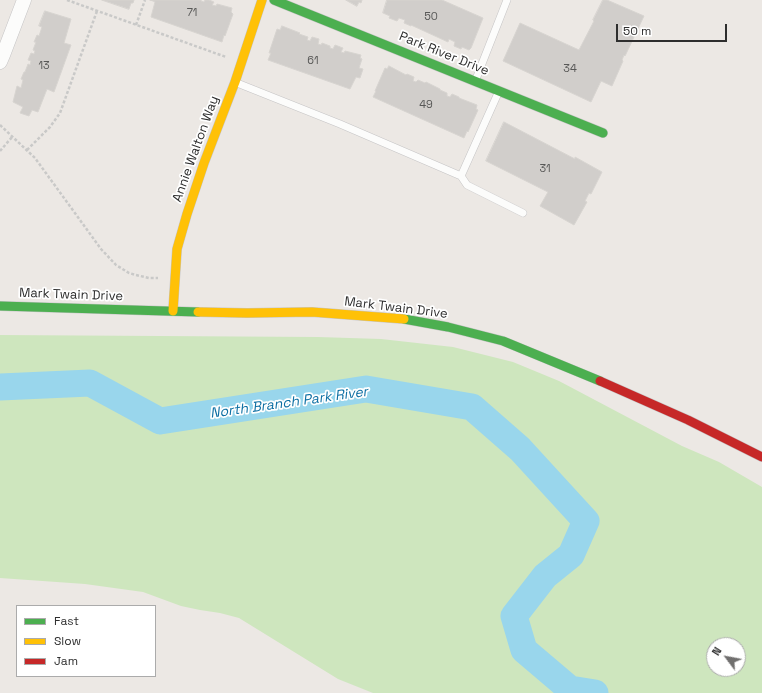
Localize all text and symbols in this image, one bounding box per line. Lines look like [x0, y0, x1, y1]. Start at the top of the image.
house number: 71 [187, 6, 197, 20]
house number: 50 [424, 10, 438, 24]
scale bar [618, 16, 729, 42]
text: 50 m [623, 23, 651, 39]
street label: Park River Drive [397, 29, 491, 79]
house number: 61 [307, 54, 319, 68]
house number: 13 [38, 59, 50, 73]
house number: 34 [563, 62, 577, 76]
street label: Annie Walton Way [170, 94, 222, 204]
house number: 49 [419, 98, 433, 112]
house number: 31 [539, 162, 551, 176]
street label: Mark Twain Drive [19, 285, 123, 305]
street label: Mark Twain Drive [343, 294, 449, 322]
water label: North Branch Park River [209, 384, 369, 422]
legend [16, 605, 156, 677]
text: Fast [54, 613, 79, 629]
text: Slow [54, 633, 81, 649]
north arrow [706, 637, 746, 677]
text: N [709, 644, 725, 658]
text: Jam [54, 653, 78, 669]

